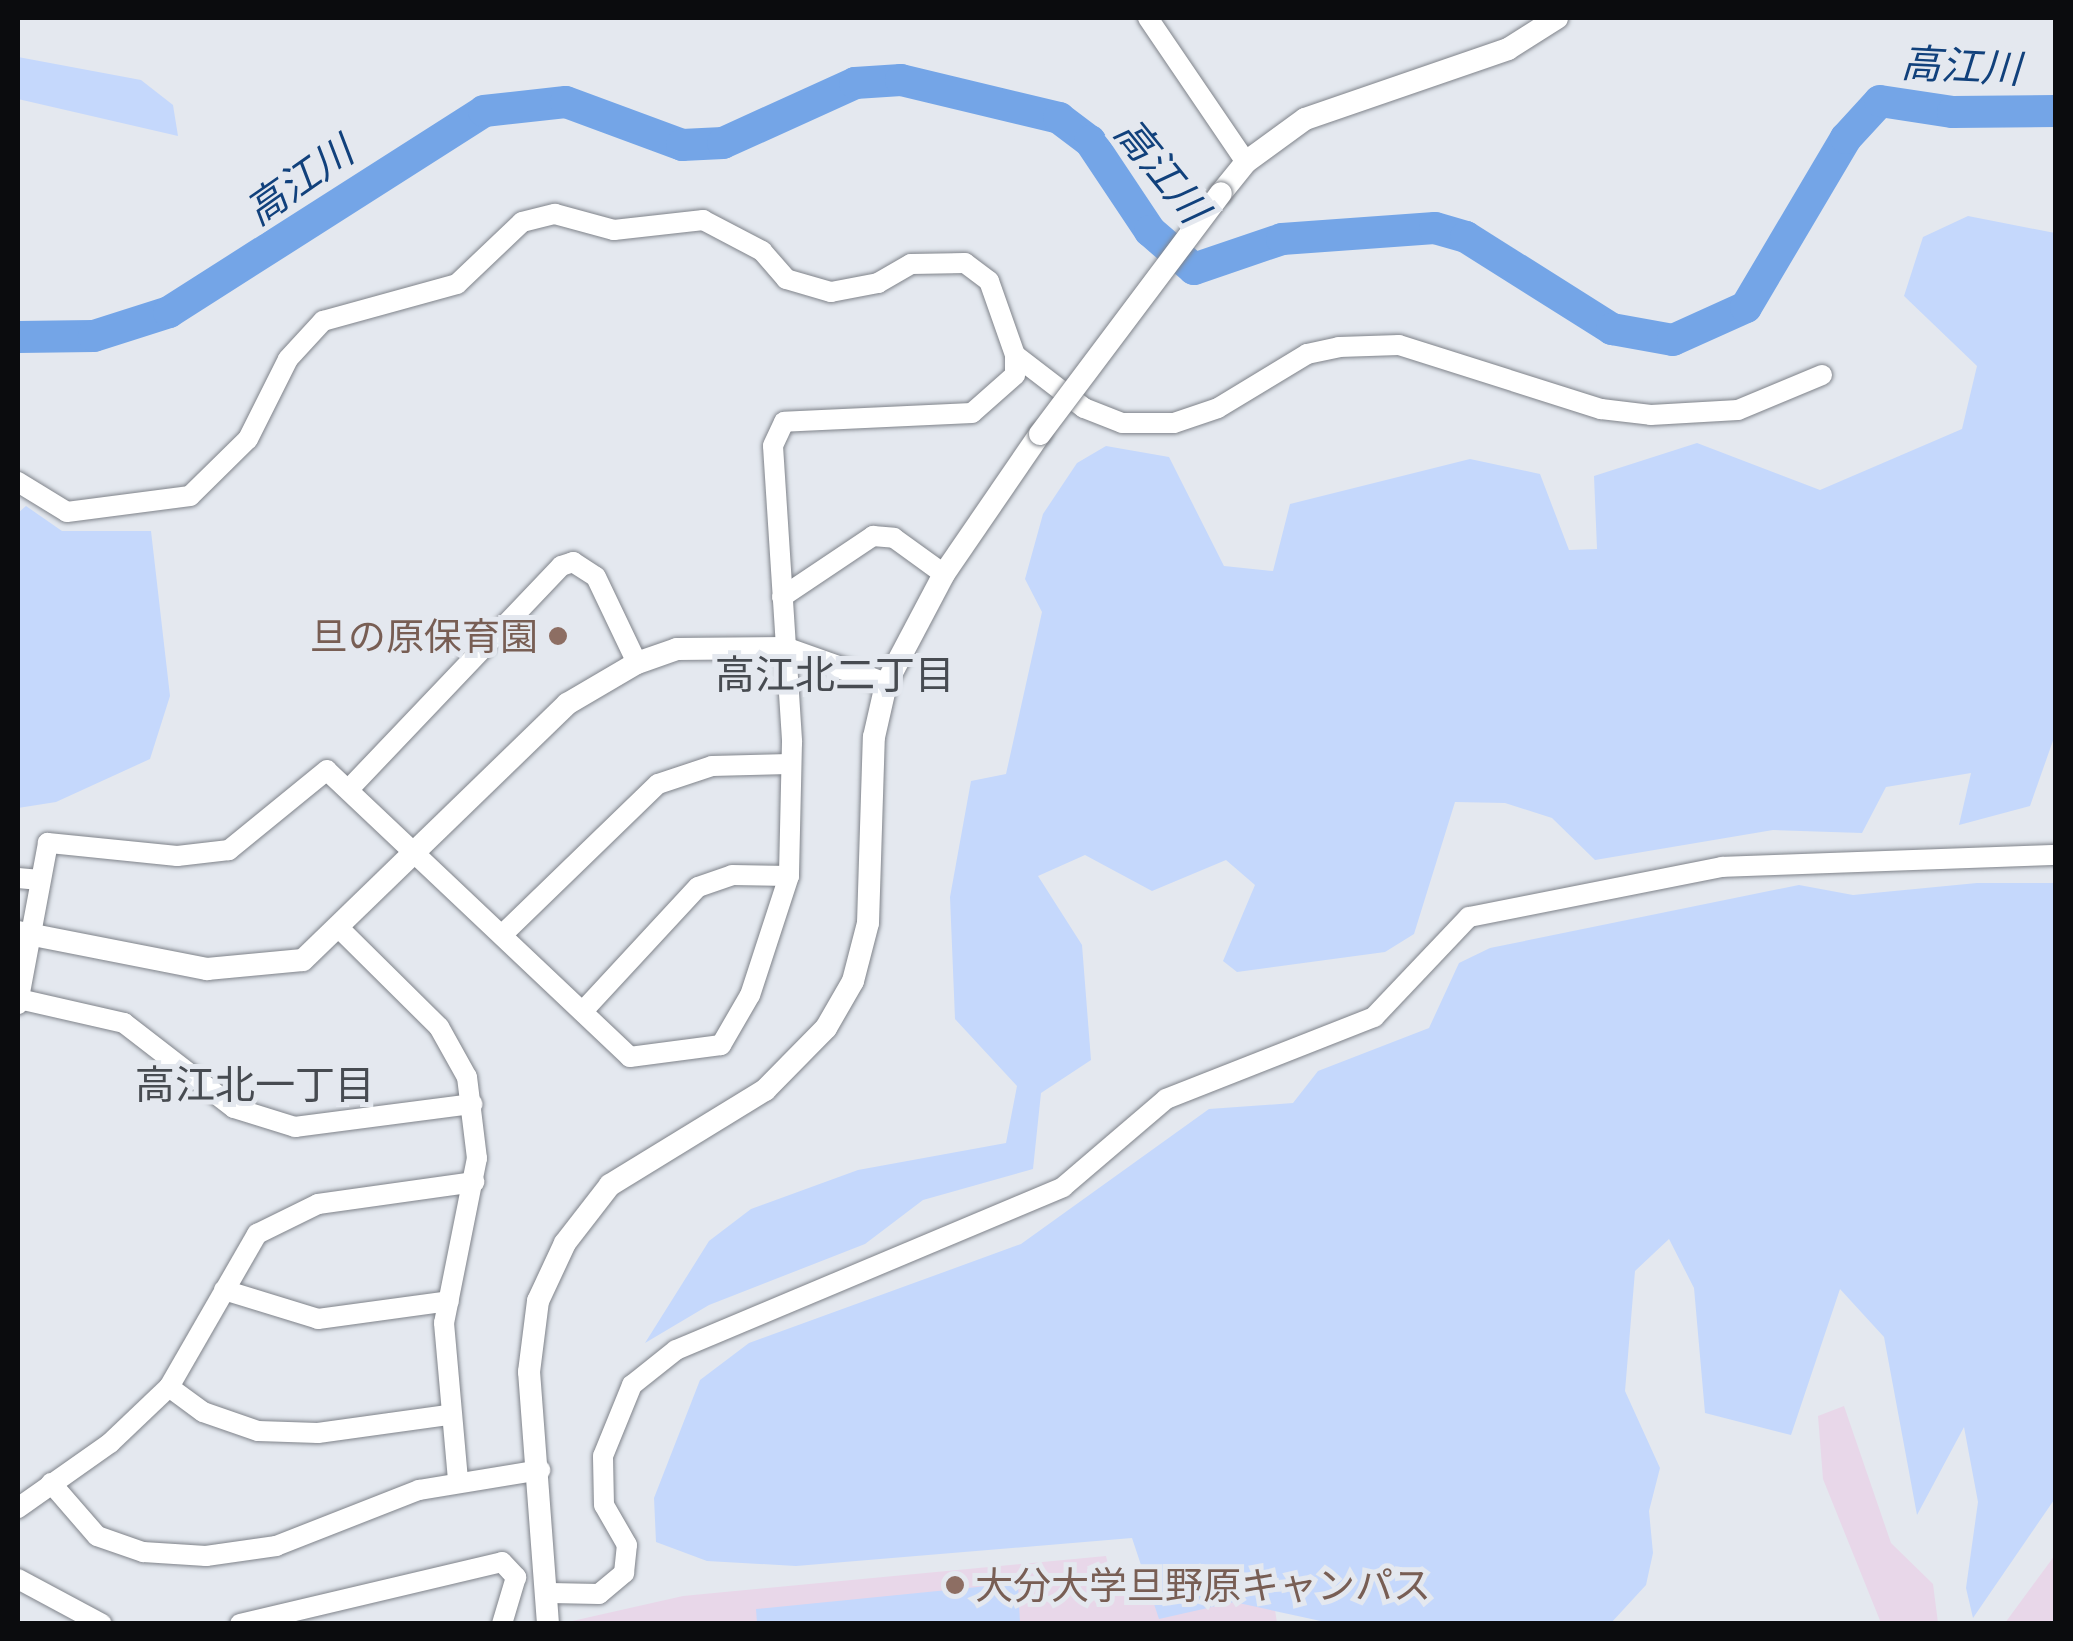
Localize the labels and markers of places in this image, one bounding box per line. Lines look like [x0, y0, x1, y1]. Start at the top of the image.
place label: 旦の原保育園 [310, 613, 538, 659]
marker: 旦の原保育園 [547, 625, 569, 647]
place label: 大分大学旦野原キャンパス [975, 1562, 1431, 1608]
marker: 大分大学旦野原キャンパス [944, 1574, 966, 1596]

